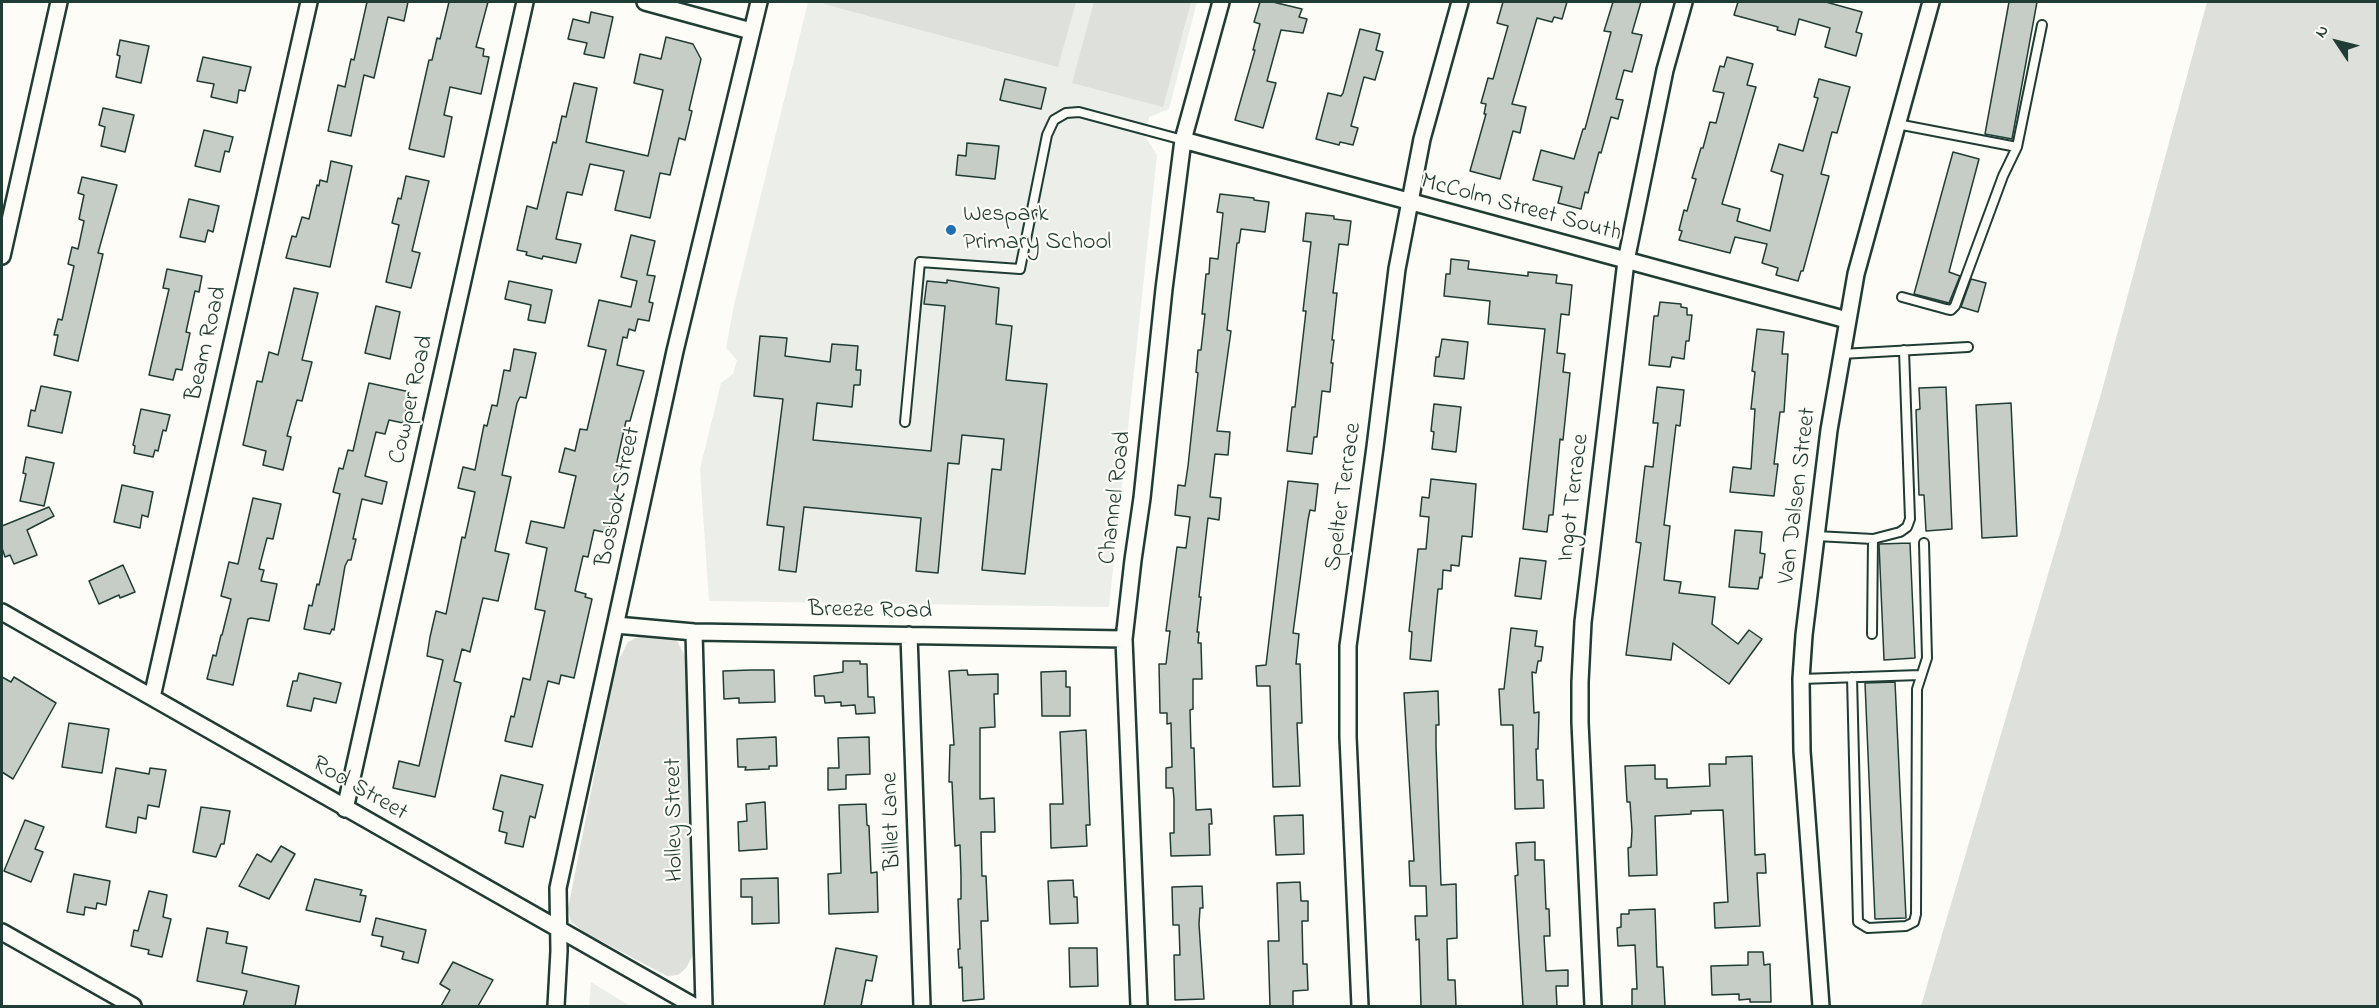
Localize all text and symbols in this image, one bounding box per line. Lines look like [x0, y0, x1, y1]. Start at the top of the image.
north arrow [2307, 12, 2367, 72]
text: N [2309, 20, 2335, 43]
street label: McColm Street South [1418, 168, 1624, 250]
place label: Wespark Primary School [963, 202, 1111, 258]
marker: Wespark Primary School [944, 223, 958, 237]
street label: Beam Road [181, 284, 235, 404]
street label: Cowper Road [384, 333, 442, 467]
street label: Van Dalsen Street [1774, 406, 1824, 586]
street label: Spelter Terrace [1320, 421, 1370, 573]
street label: Bosbok Street [591, 424, 649, 570]
street label: Channel Road [1095, 430, 1139, 566]
street label: Ingot Terrace [1553, 432, 1597, 564]
street label: Breeze Road [808, 597, 932, 627]
street label: Rod Street [306, 751, 412, 829]
street label: Holley Street [661, 758, 691, 882]
street label: Billet Lane [877, 772, 909, 870]

